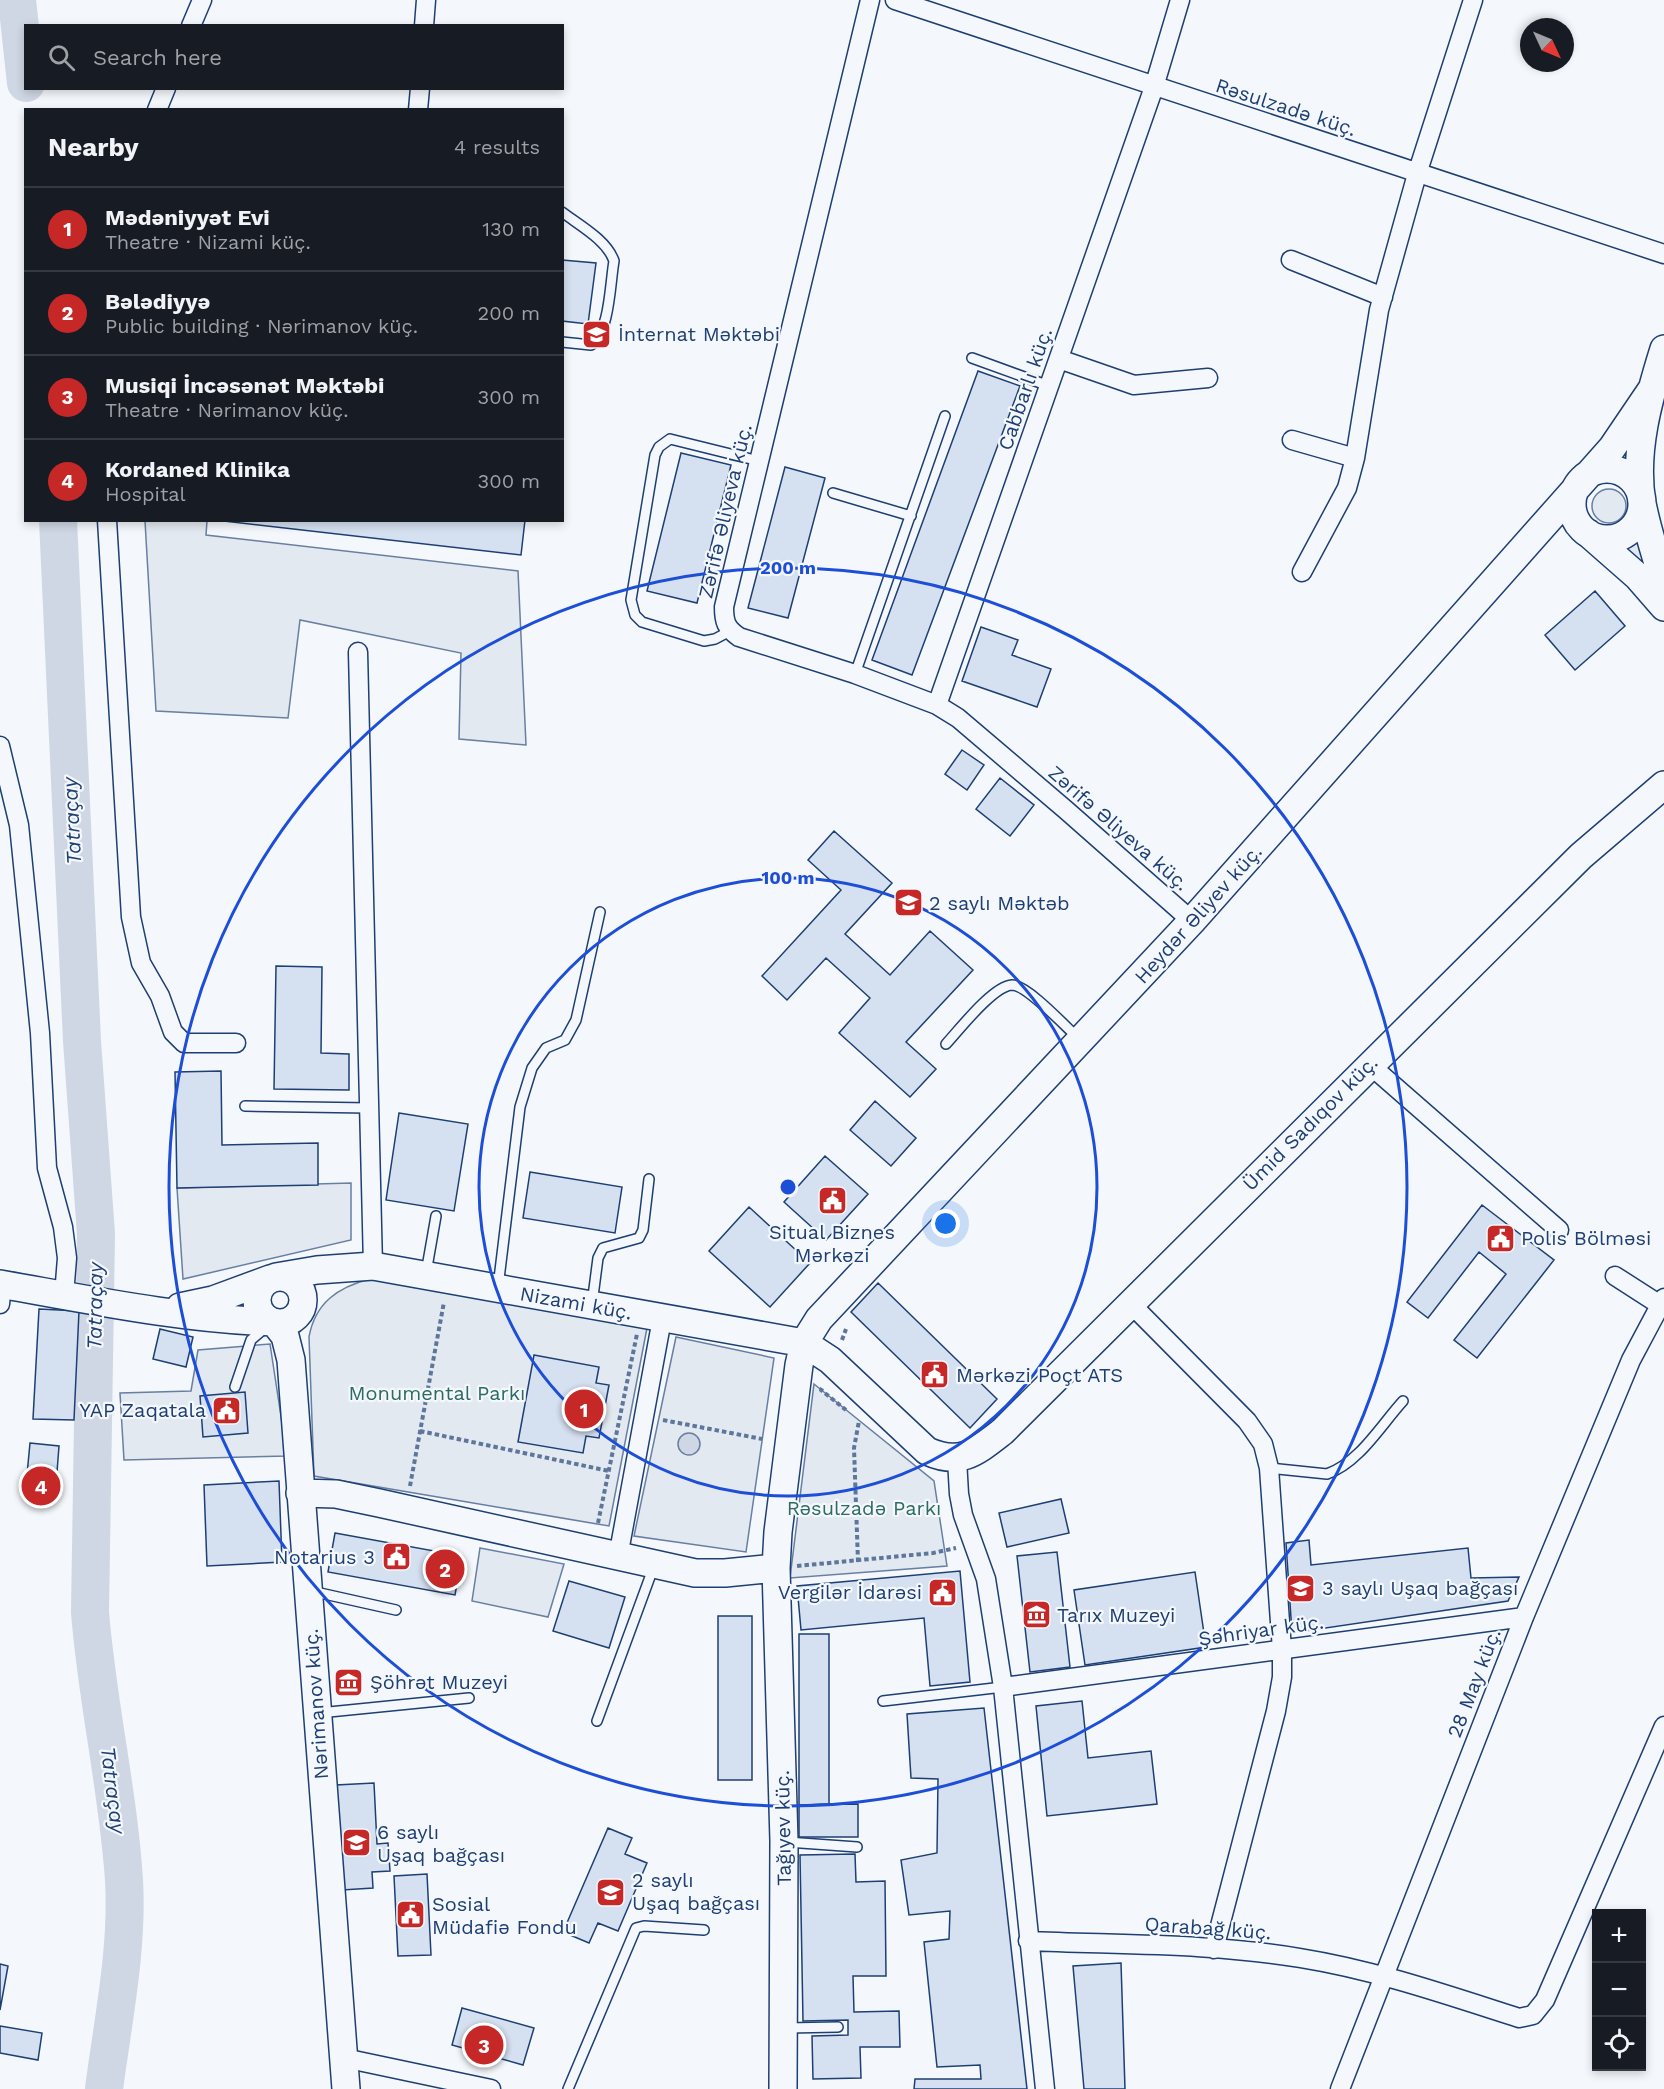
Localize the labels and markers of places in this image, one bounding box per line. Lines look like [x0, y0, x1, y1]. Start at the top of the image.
school or university icon: İnternat Məktəbi [581, 318, 613, 350]
place label: İnternat Məktəbi [618, 322, 780, 346]
school or university icon: 2 saylı Məktəb [892, 887, 924, 919]
place label: 2 saylı Məktəb [929, 891, 1070, 915]
centre of rings [778, 1177, 798, 1197]
public building icon: Situal Biznes Mərkəzi [816, 1185, 848, 1217]
place label: Situal Biznes Mərkəzi [769, 1220, 895, 1267]
public building icon: Polis Bölməsi [1484, 1222, 1516, 1254]
place label: Polis Bölməsi [1521, 1226, 1651, 1250]
public building icon: Mərkəzi Poçt ATS [919, 1359, 951, 1391]
place label: Mərkəzi Poçt ATS [956, 1363, 1123, 1387]
pin: 1 [564, 1386, 604, 1432]
public building icon: YAP Zaqatala [211, 1394, 243, 1426]
place label: YAP Zaqatala [80, 1398, 206, 1422]
pin: 4 [22, 1464, 60, 1508]
public building icon: Notarius 3 [380, 1541, 412, 1573]
place label: Notarius 3 [274, 1545, 375, 1569]
pin: 2 [426, 1546, 464, 1592]
school or university icon: 3 saylı Uşaq bağçası [1285, 1572, 1317, 1604]
public building icon: Vergilər İdarəsi [927, 1576, 959, 1608]
place label: 3 saylı Uşaq bağçası [1322, 1576, 1518, 1600]
place label: Vergilər İdarəsi [778, 1580, 922, 1604]
museum icon: Tarıx Muzeyi [1020, 1599, 1052, 1631]
place label: Tarıx Muzeyi [1057, 1603, 1175, 1627]
museum icon: Şöhrət Muzeyi [333, 1666, 365, 1698]
place label: Şöhrət Muzeyi [370, 1670, 508, 1694]
place label: 6 saylı Uşaq bağçası [377, 1820, 505, 1867]
school or university icon: 6 saylı Uşaq bağçası [340, 1827, 372, 1859]
place label: 2 saylı Uşaq bağçası [632, 1868, 760, 1915]
school or university icon: 2 saylı Uşaq bağçası [595, 1876, 627, 1908]
place label: Sosial Müdafiə Fondu [432, 1892, 577, 1939]
public building icon: Sosial Müdafiə Fondu [395, 1899, 427, 1931]
pin: 3 [464, 2022, 504, 2068]

